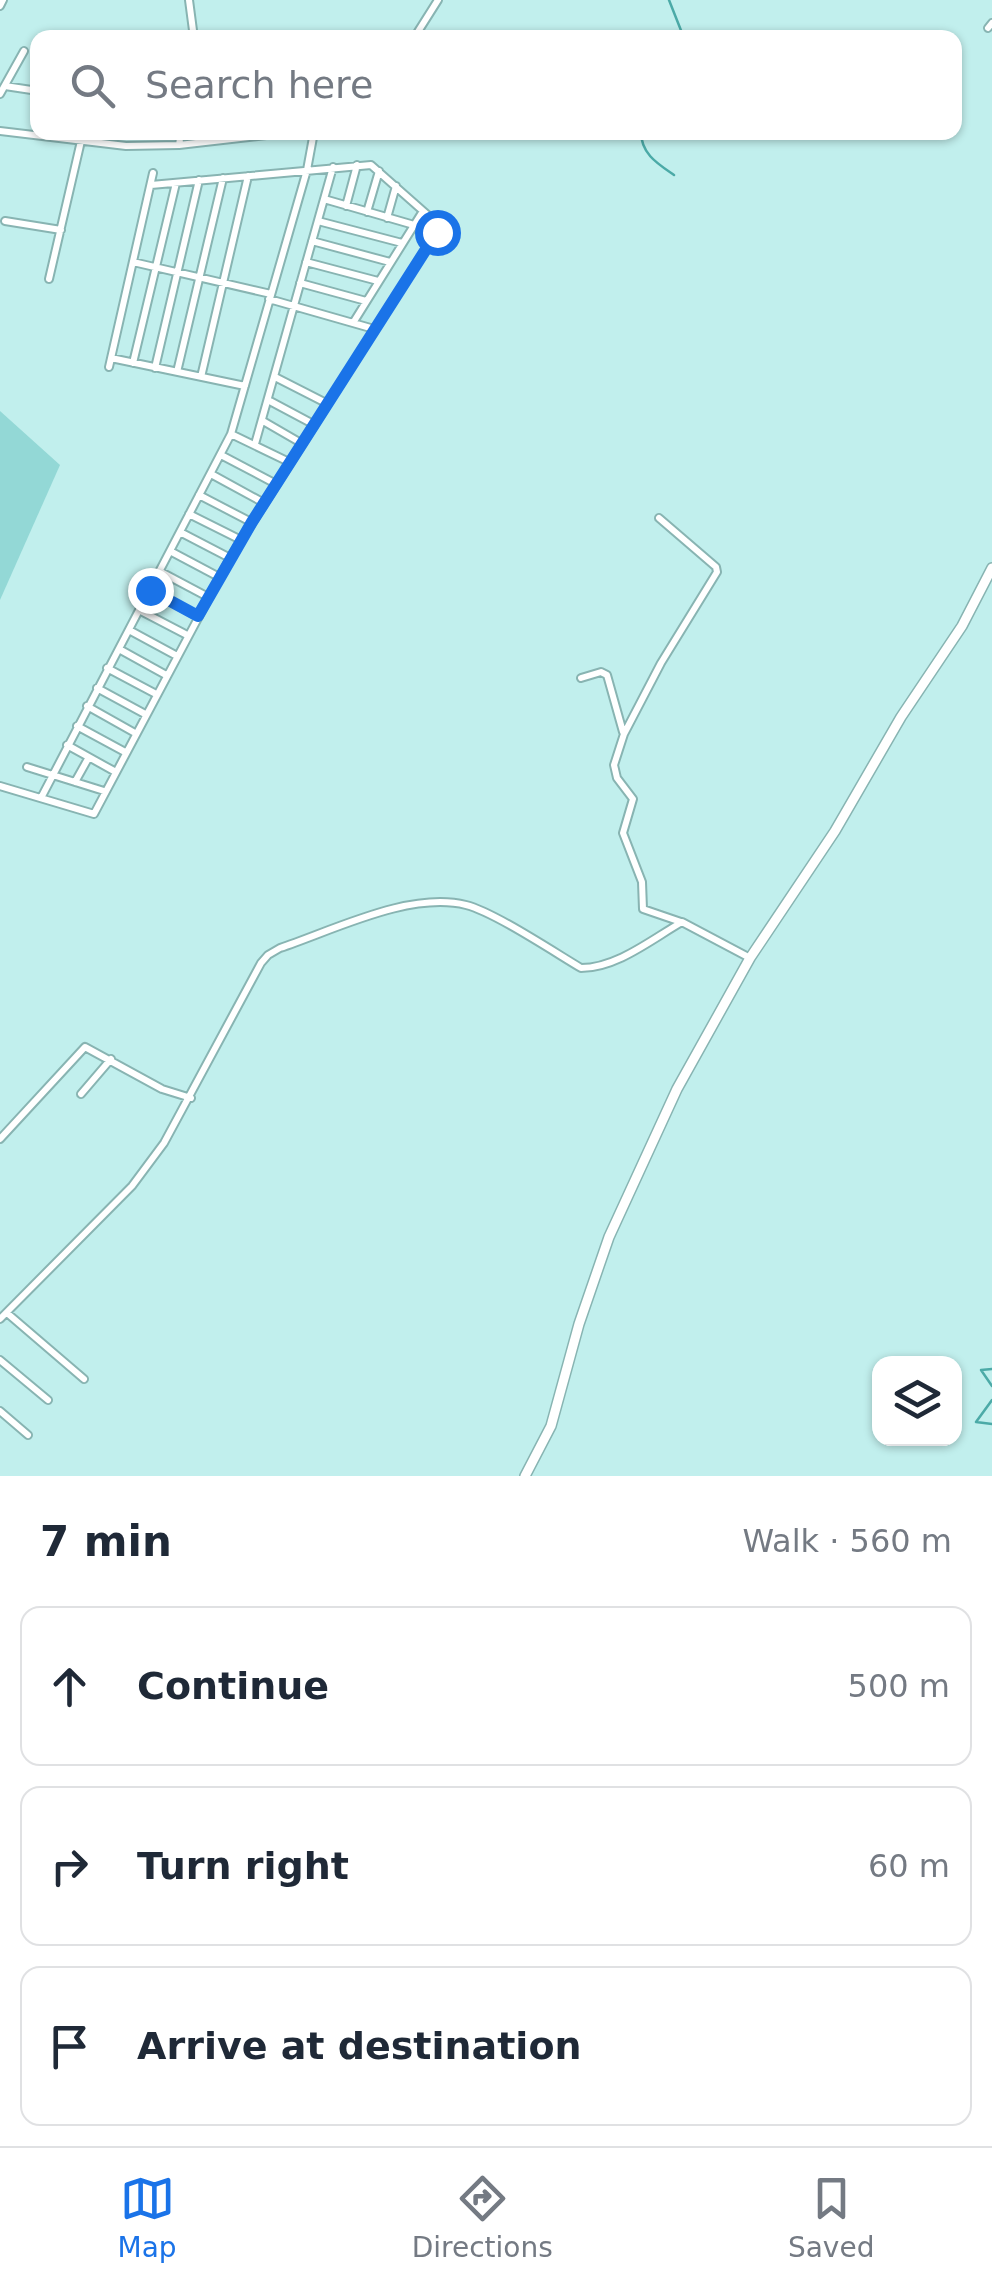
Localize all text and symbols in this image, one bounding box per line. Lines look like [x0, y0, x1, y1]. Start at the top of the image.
search box [30, 30, 962, 140]
icon: search [65, 58, 120, 113]
text: Search here [145, 63, 373, 107]
route start [415, 210, 461, 256]
route end [128, 568, 174, 614]
map controls [872, 1356, 962, 1446]
button: layers [872, 1356, 962, 1446]
text: 7 min [40, 1517, 172, 1566]
text: Walk · 560 m [742, 1522, 952, 1560]
icon: ahead [42, 1659, 97, 1714]
text: Continue [137, 1664, 329, 1708]
text: 500 m [848, 1667, 950, 1705]
icon: right [42, 1839, 97, 1894]
text: Turn right [137, 1844, 349, 1888]
text: 60 m [868, 1847, 950, 1885]
icon: arrive [42, 2019, 97, 2074]
text: Arrive at destination [137, 2024, 582, 2068]
tab: Map [118, 2171, 177, 2264]
tab: Directions [412, 2171, 553, 2264]
tab: Saved [788, 2171, 874, 2264]

